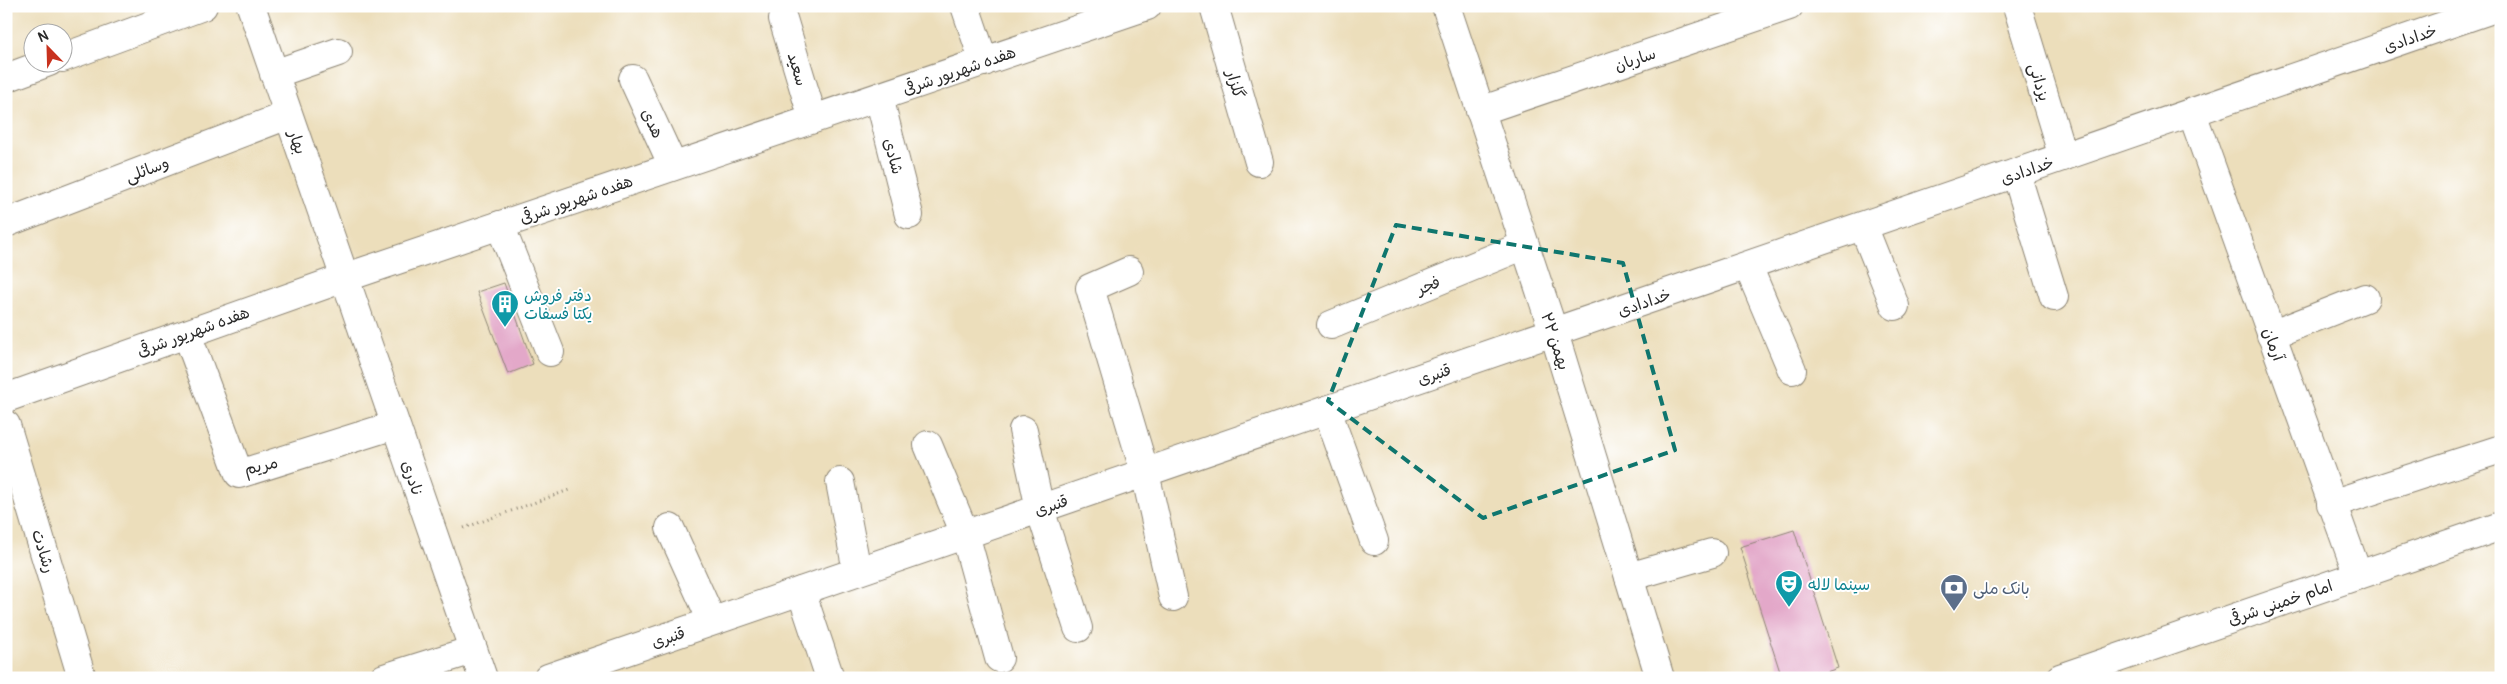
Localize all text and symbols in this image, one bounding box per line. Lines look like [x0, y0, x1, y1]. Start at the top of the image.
street label: خدادادی [2381, 21, 2440, 57]
north arrow [22, 22, 72, 72]
text: N [35, 27, 51, 46]
street label: هفده شهریور شرقی [900, 41, 1019, 100]
street label: ساربان [1612, 44, 1659, 76]
street label: سعید [783, 50, 811, 88]
street label: یزدانی [2024, 61, 2054, 104]
street label: گلزار [1221, 66, 1249, 101]
street label: هدی [637, 105, 668, 141]
street label: بهار [283, 126, 310, 157]
street label: شادی [879, 136, 907, 177]
street label: وسائلی [123, 153, 172, 187]
street label: خدادادی [1998, 153, 2057, 189]
street label: هفده شهریور شرقی [517, 170, 636, 229]
street label: فجر [1412, 272, 1443, 300]
street label: خدادادی [1615, 285, 1674, 321]
place label: دفتر فروش یکتا فسفات [524, 286, 592, 324]
building icon: دفتر فروش یکتا فسفات [490, 289, 520, 328]
street label: هفده شهریور شرقی [134, 301, 252, 362]
street label: ۲۲ بهمن [1536, 310, 1574, 373]
street label: آرمان [2258, 325, 2289, 365]
street label: قنبری [1415, 360, 1454, 390]
street label: مریم [242, 452, 280, 481]
street label: نادری [397, 458, 427, 499]
street label: قنبری [1032, 491, 1071, 521]
street label: رشادت [27, 527, 59, 576]
theatre icon: سینما لاله [1774, 569, 1804, 608]
bank icon: بانک ملی [1939, 573, 1969, 612]
place label: سینما لاله [1808, 575, 1870, 595]
street label: امام خمینی شرقی [2225, 575, 2336, 632]
place label: بانک ملی [1973, 579, 2030, 599]
street label: قنبری [649, 623, 688, 653]

